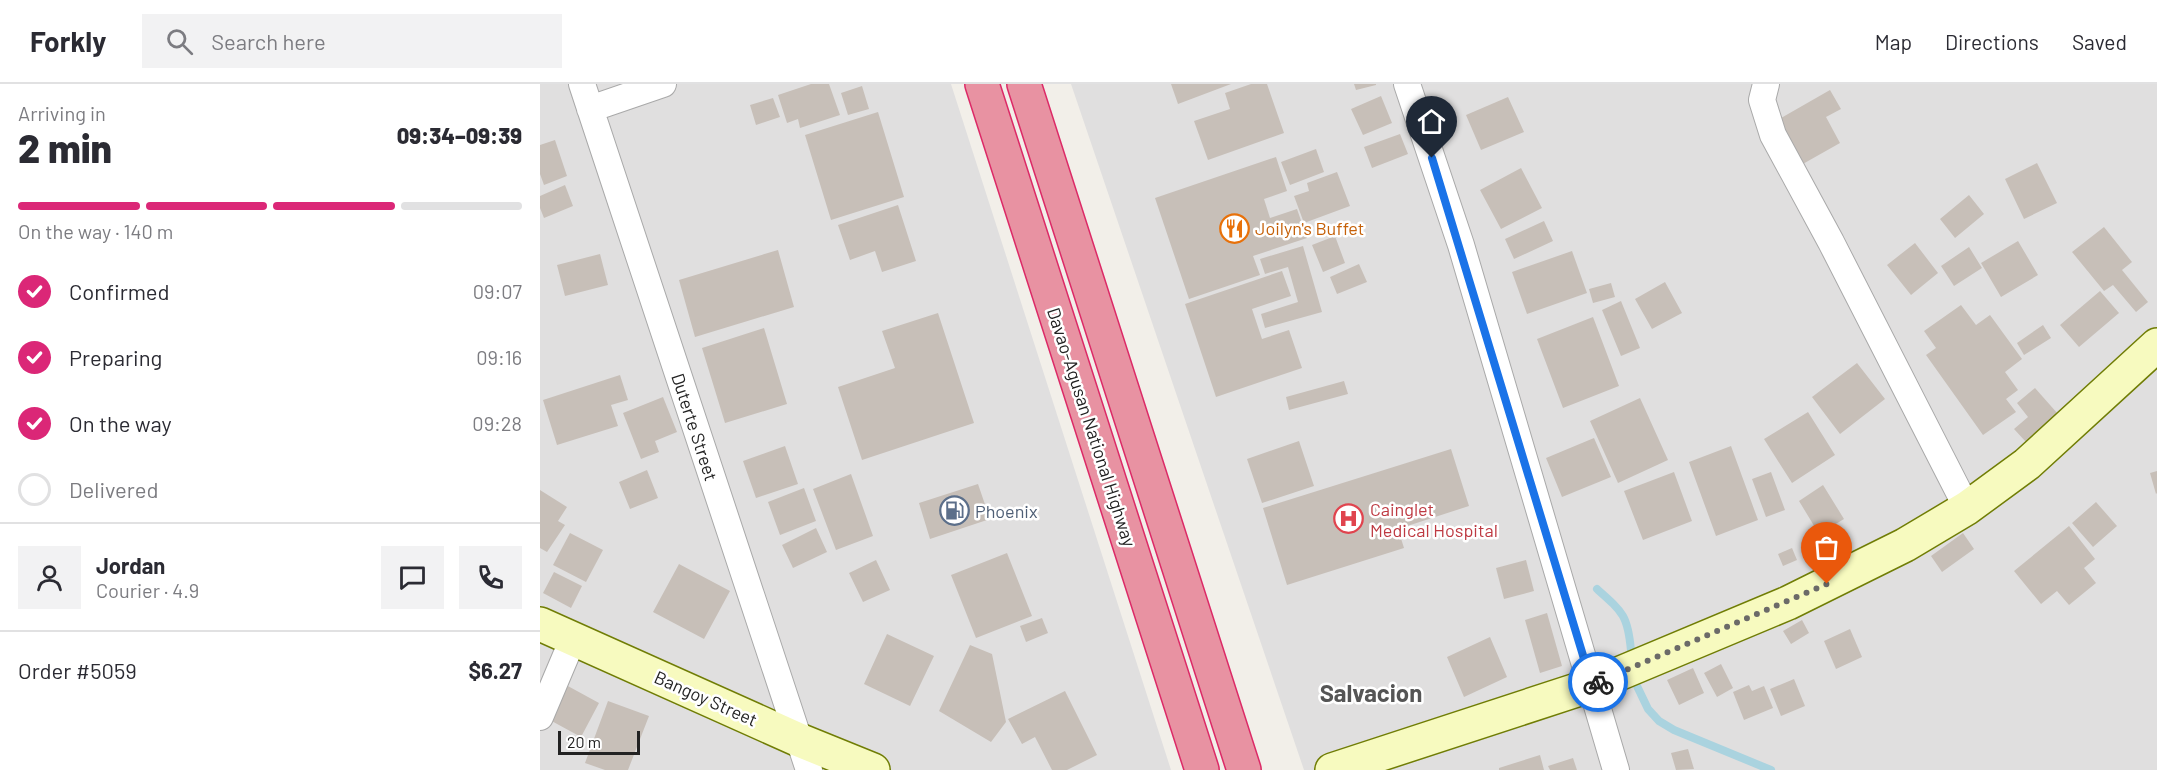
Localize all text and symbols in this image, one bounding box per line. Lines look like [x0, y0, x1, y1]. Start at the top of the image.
search box [142, 14, 562, 68]
text: Forkly [30, 24, 106, 58]
icon: search [163, 25, 196, 58]
text: Search here [211, 28, 326, 54]
text: Map [1875, 29, 1912, 54]
text: Directions [1945, 29, 2039, 54]
text: Saved [2072, 29, 2127, 54]
pin [1406, 96, 1457, 158]
text: Arriving in [18, 101, 106, 125]
icon: home [1415, 105, 1448, 138]
text: 09:34–09:39 [397, 122, 522, 148]
text: 2 min [18, 124, 112, 171]
restaurant icon: Joilyn's Buffet [1218, 212, 1250, 244]
place label: Joilyn's Buffet [1255, 217, 1364, 239]
text: On the way · 140 m [18, 219, 173, 243]
icon: check [18, 275, 51, 308]
text: Confirmed [69, 278, 169, 304]
text: 09:07 [473, 279, 522, 303]
street label: Davao-Agusan National Highway [1043, 305, 1141, 549]
icon: check [18, 341, 51, 374]
text: Preparing [69, 344, 162, 370]
text: 09:16 [476, 345, 522, 369]
street label: Duterte Street [667, 370, 723, 484]
icon: check [18, 407, 51, 440]
text: On the way [69, 410, 172, 436]
text: 09:28 [472, 411, 522, 435]
text: Delivered [69, 476, 158, 502]
fuel station icon: Phoenix [938, 495, 970, 527]
place label: Cainglet Medical Hospital [1370, 498, 1498, 541]
place label: Phoenix [975, 500, 1038, 522]
hospital icon: Cainglet Medical Hospital [1333, 503, 1365, 535]
pin [1801, 522, 1852, 584]
icon: bag [1810, 531, 1843, 564]
button: person [18, 546, 81, 609]
button: chat [381, 546, 444, 609]
button: phone [459, 546, 522, 609]
text: Jordan [96, 552, 165, 578]
text: Courier · 4.9 [96, 578, 199, 602]
courier [1568, 652, 1628, 712]
text: Order #5059 [18, 657, 137, 683]
text: $6.27 [468, 657, 522, 683]
street label: Bangoy Street [651, 666, 761, 730]
icon: bike [1582, 666, 1615, 699]
district label: Salvacion [1320, 678, 1422, 707]
scale bar [558, 728, 640, 756]
text: 20 m [567, 732, 601, 751]

